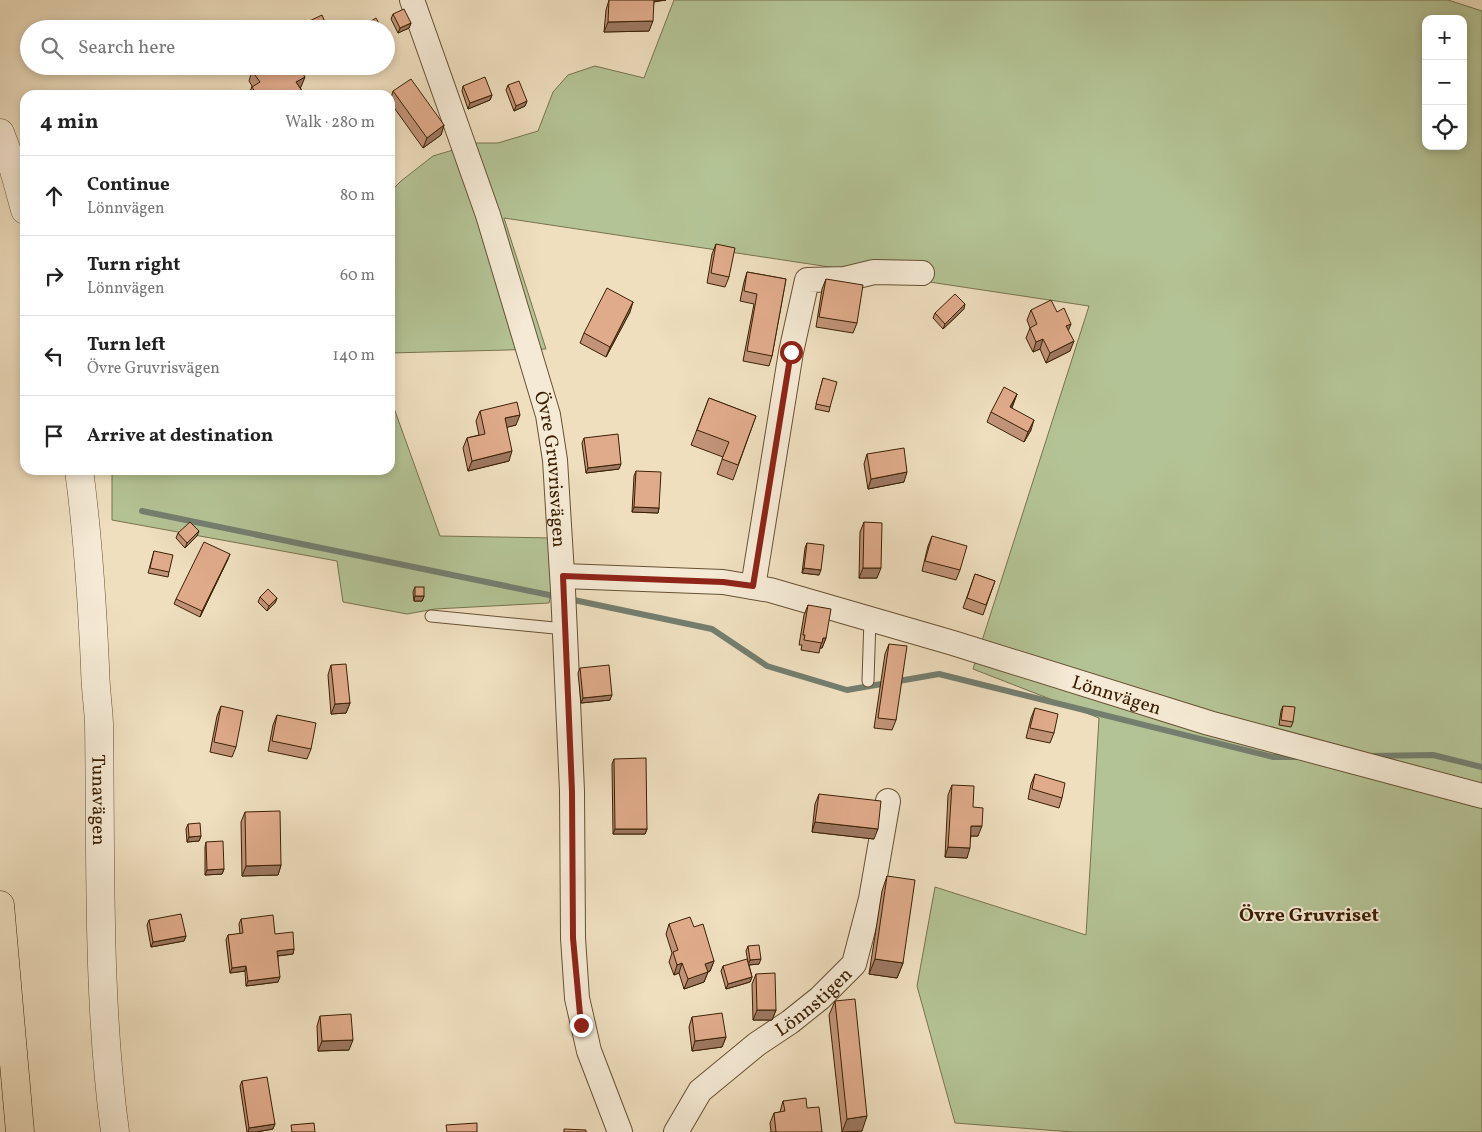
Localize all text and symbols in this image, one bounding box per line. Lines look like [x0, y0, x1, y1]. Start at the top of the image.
map controls [1422, 15, 1467, 150]
button: + [1422, 15, 1467, 60]
search box [20, 20, 395, 75]
icon: search [38, 34, 66, 62]
text: Search here [78, 35, 175, 61]
button: − [1422, 60, 1467, 105]
button: locate [1422, 105, 1467, 150]
text: 4 min [40, 108, 99, 137]
text: Walk · 280 m [285, 112, 375, 134]
text: Continue [87, 172, 170, 198]
icon: ahead [40, 182, 68, 210]
text: 80 m [340, 185, 375, 207]
text: Lönnvägen [87, 198, 165, 220]
text: Turn right [87, 252, 180, 278]
icon: right [40, 262, 68, 290]
text: 60 m [340, 265, 375, 287]
text: Lönnvägen [87, 278, 165, 300]
text: Turn left [87, 332, 166, 358]
route start [780, 341, 803, 364]
icon: left [40, 342, 68, 370]
text: 140 m [333, 345, 375, 367]
text: Övre Gruvrisvägen [87, 358, 220, 380]
street label: Övre Gruvrisvägen [527, 388, 571, 548]
icon: arrive [40, 422, 68, 450]
text: Arrive at destination [87, 423, 273, 449]
street label: Lönnvägen [1068, 670, 1164, 722]
street label: Tunavägen [84, 754, 111, 846]
district label: Övre Gruvriset [1239, 902, 1379, 930]
street label: Lönnstigen [771, 962, 859, 1043]
route end [570, 1014, 593, 1037]

